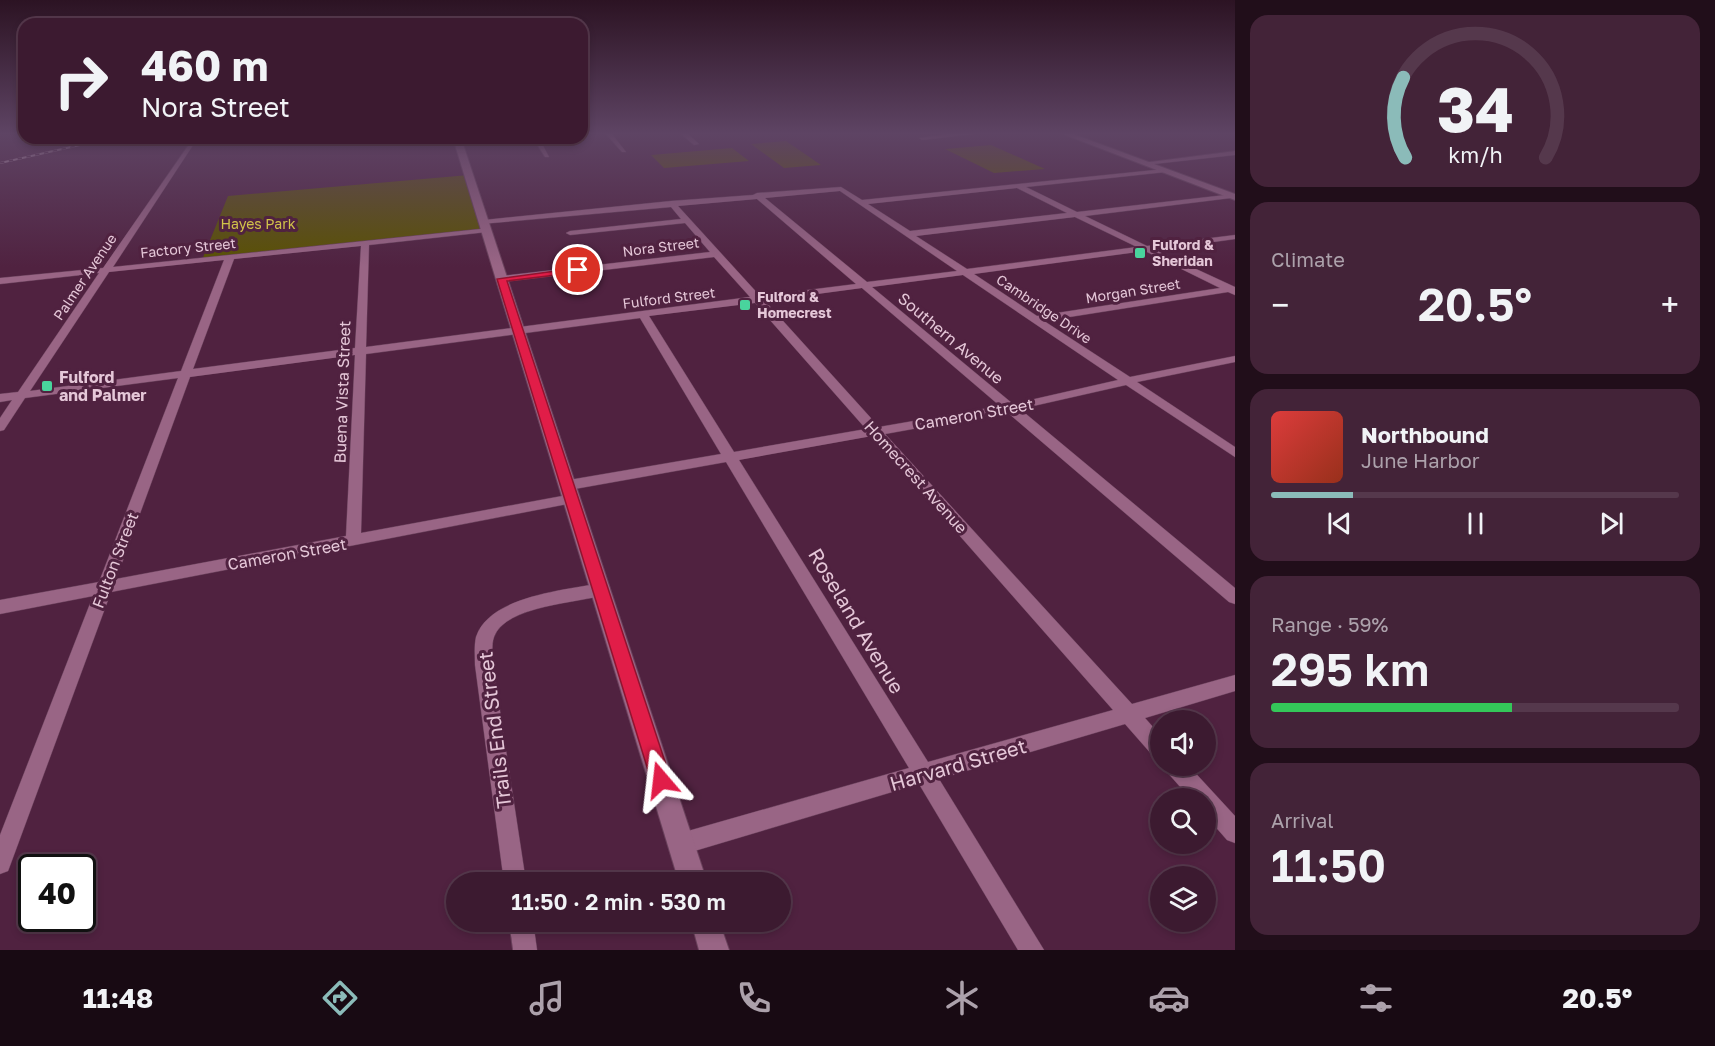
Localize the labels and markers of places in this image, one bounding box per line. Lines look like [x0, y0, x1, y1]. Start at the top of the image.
place label: Fulford & Sheridan [1152, 236, 1214, 269]
pin [552, 244, 603, 295]
marker: Fulford & Sheridan [1133, 246, 1147, 260]
place label: Fulford & Homecrest [757, 288, 832, 321]
marker: Fulford & Homecrest [738, 298, 752, 312]
place label: Fulford and Palmer [59, 367, 147, 405]
marker: Fulford and Palmer [40, 379, 54, 393]

